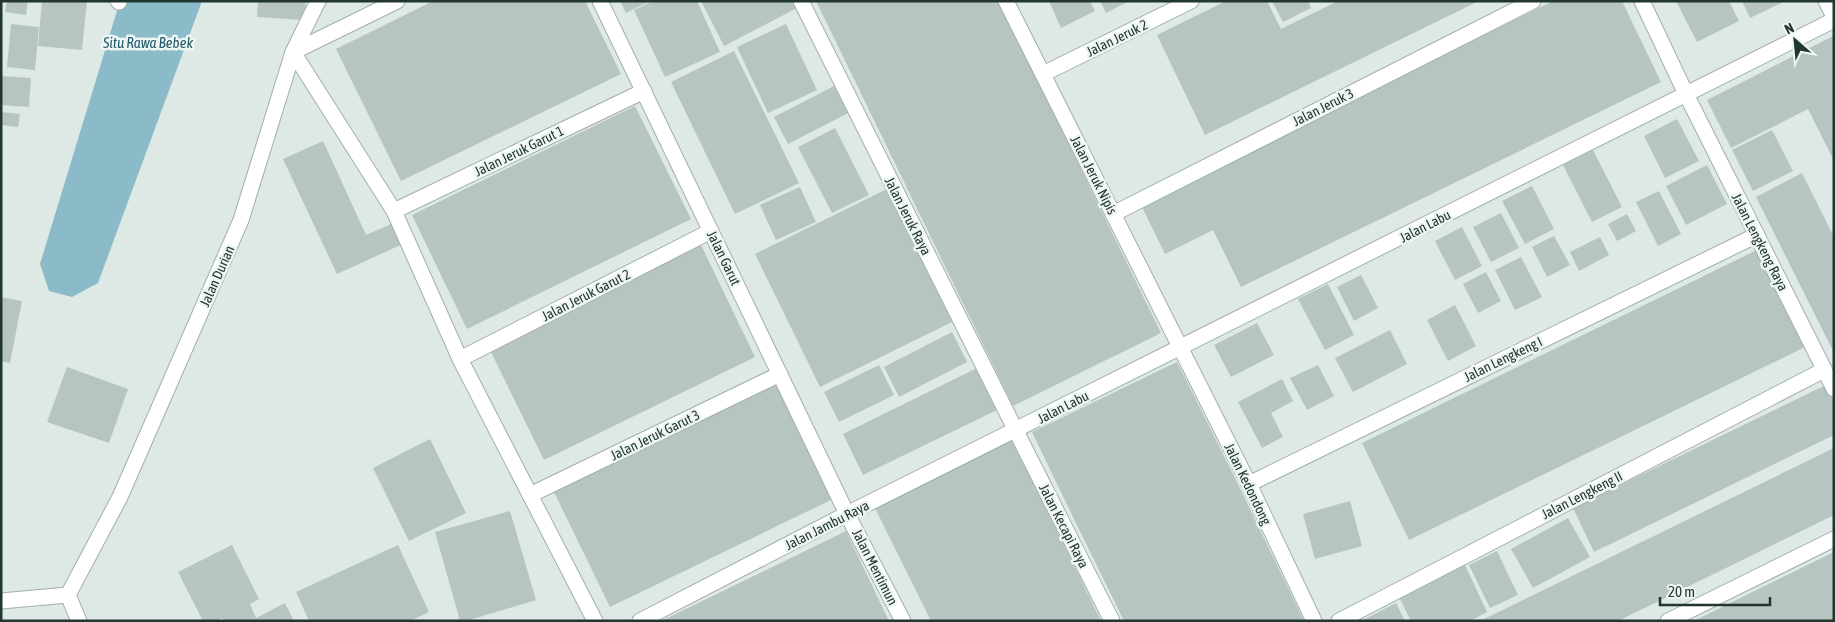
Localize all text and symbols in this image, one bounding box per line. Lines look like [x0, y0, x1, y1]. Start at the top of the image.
north arrow [1770, 15, 1820, 65]
street label: Jalan Jeruk 2 [1084, 16, 1150, 60]
text: N [1782, 19, 1796, 37]
water label: Situ Rawa Bebek [102, 34, 193, 51]
street label: Jalan Jeruk 3 [1290, 85, 1356, 129]
street label: Jalan Jeruk Garut 1 [472, 123, 566, 179]
street label: Jalan Jeruk Nipis [1067, 133, 1121, 217]
street label: Jalan Jeruk Raya [881, 174, 935, 258]
street label: Jalan Lengkeng Raya [1729, 191, 1791, 293]
street label: Jalan Labu [1397, 206, 1453, 246]
street label: Jalan Garut [704, 228, 744, 288]
street label: Jalan Durian [196, 243, 238, 309]
street label: Jalan Jeruk Garut 2 [539, 266, 633, 324]
street label: Jalan Lengkeng I [1461, 333, 1545, 385]
street label: Jalan Labu [1035, 387, 1091, 427]
street label: Jalan Jeruk Garut 3 [608, 407, 702, 463]
street label: Jalan Kedondong [1221, 441, 1275, 527]
street label: Jalan Lengkeng II [1539, 468, 1625, 522]
street label: Jalan Kecapi Raya [1036, 481, 1092, 571]
street label: Jalan Jambu Raya [782, 497, 872, 553]
street label: Jalan Mentimun [849, 526, 901, 608]
scale bar [1660, 574, 1770, 606]
text: 20 m [1668, 583, 1695, 600]

